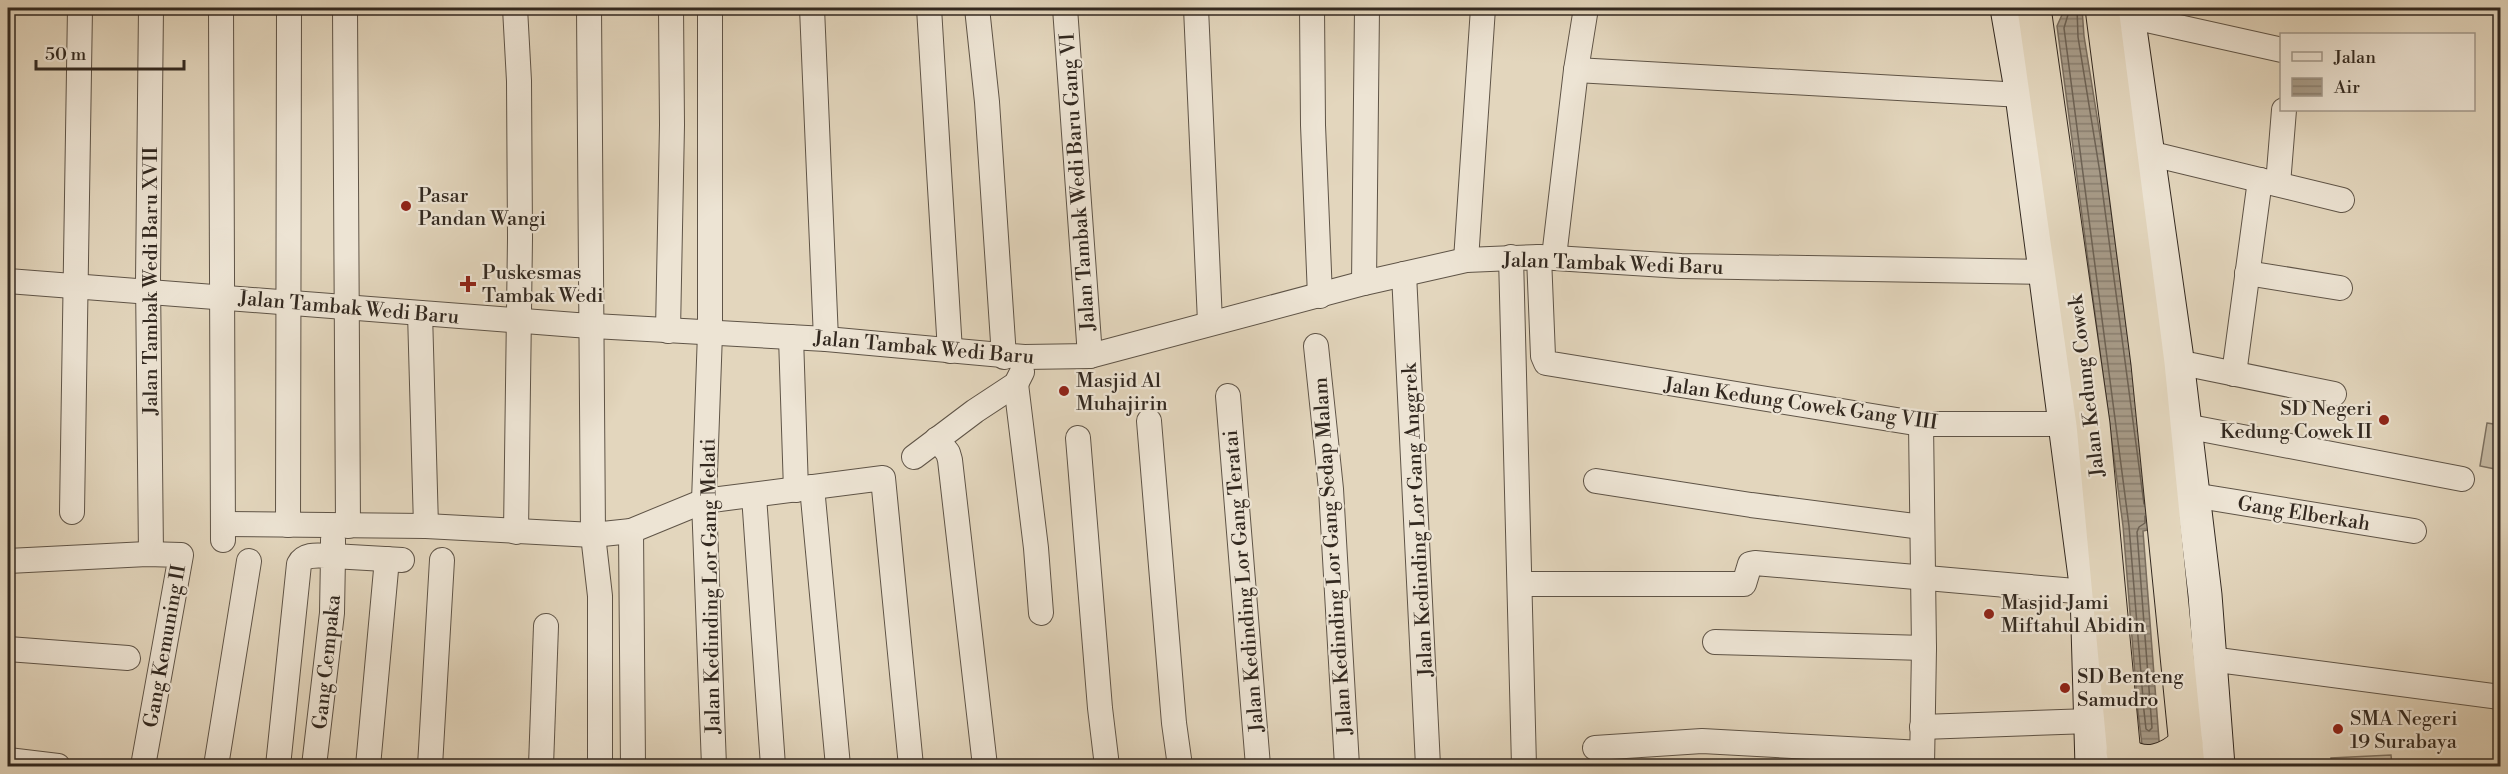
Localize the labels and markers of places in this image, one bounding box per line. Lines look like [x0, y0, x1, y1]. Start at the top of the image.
place label: Pasar Pandan Wangi [418, 184, 546, 232]
marker: Pasar Pandan Wangi [399, 199, 413, 213]
place label: Puskesmas Tambak Wedi [482, 261, 604, 309]
marker: Puskesmas Tambak Wedi [459, 275, 477, 293]
place label: Masjid Al Muhajirin [1076, 369, 1168, 417]
marker: Masjid Al Muhajirin [1057, 384, 1071, 398]
place label: SD Negeri Kedung Cowek II [2220, 397, 2372, 445]
marker: SD Negeri Kedung Cowek II [2377, 413, 2391, 427]
place label: Masjid Jami Miftahul Abidin [2001, 591, 2145, 639]
marker: Masjid Jami Miftahul Abidin [1982, 607, 1996, 621]
place label: SD Benteng Samudro [2077, 665, 2184, 713]
marker: SD Benteng Samudro [2058, 681, 2072, 695]
place label: SMA Negeri 19 Surabaya [2350, 707, 2458, 755]
marker: SMA Negeri 19 Surabaya [2331, 722, 2345, 736]

